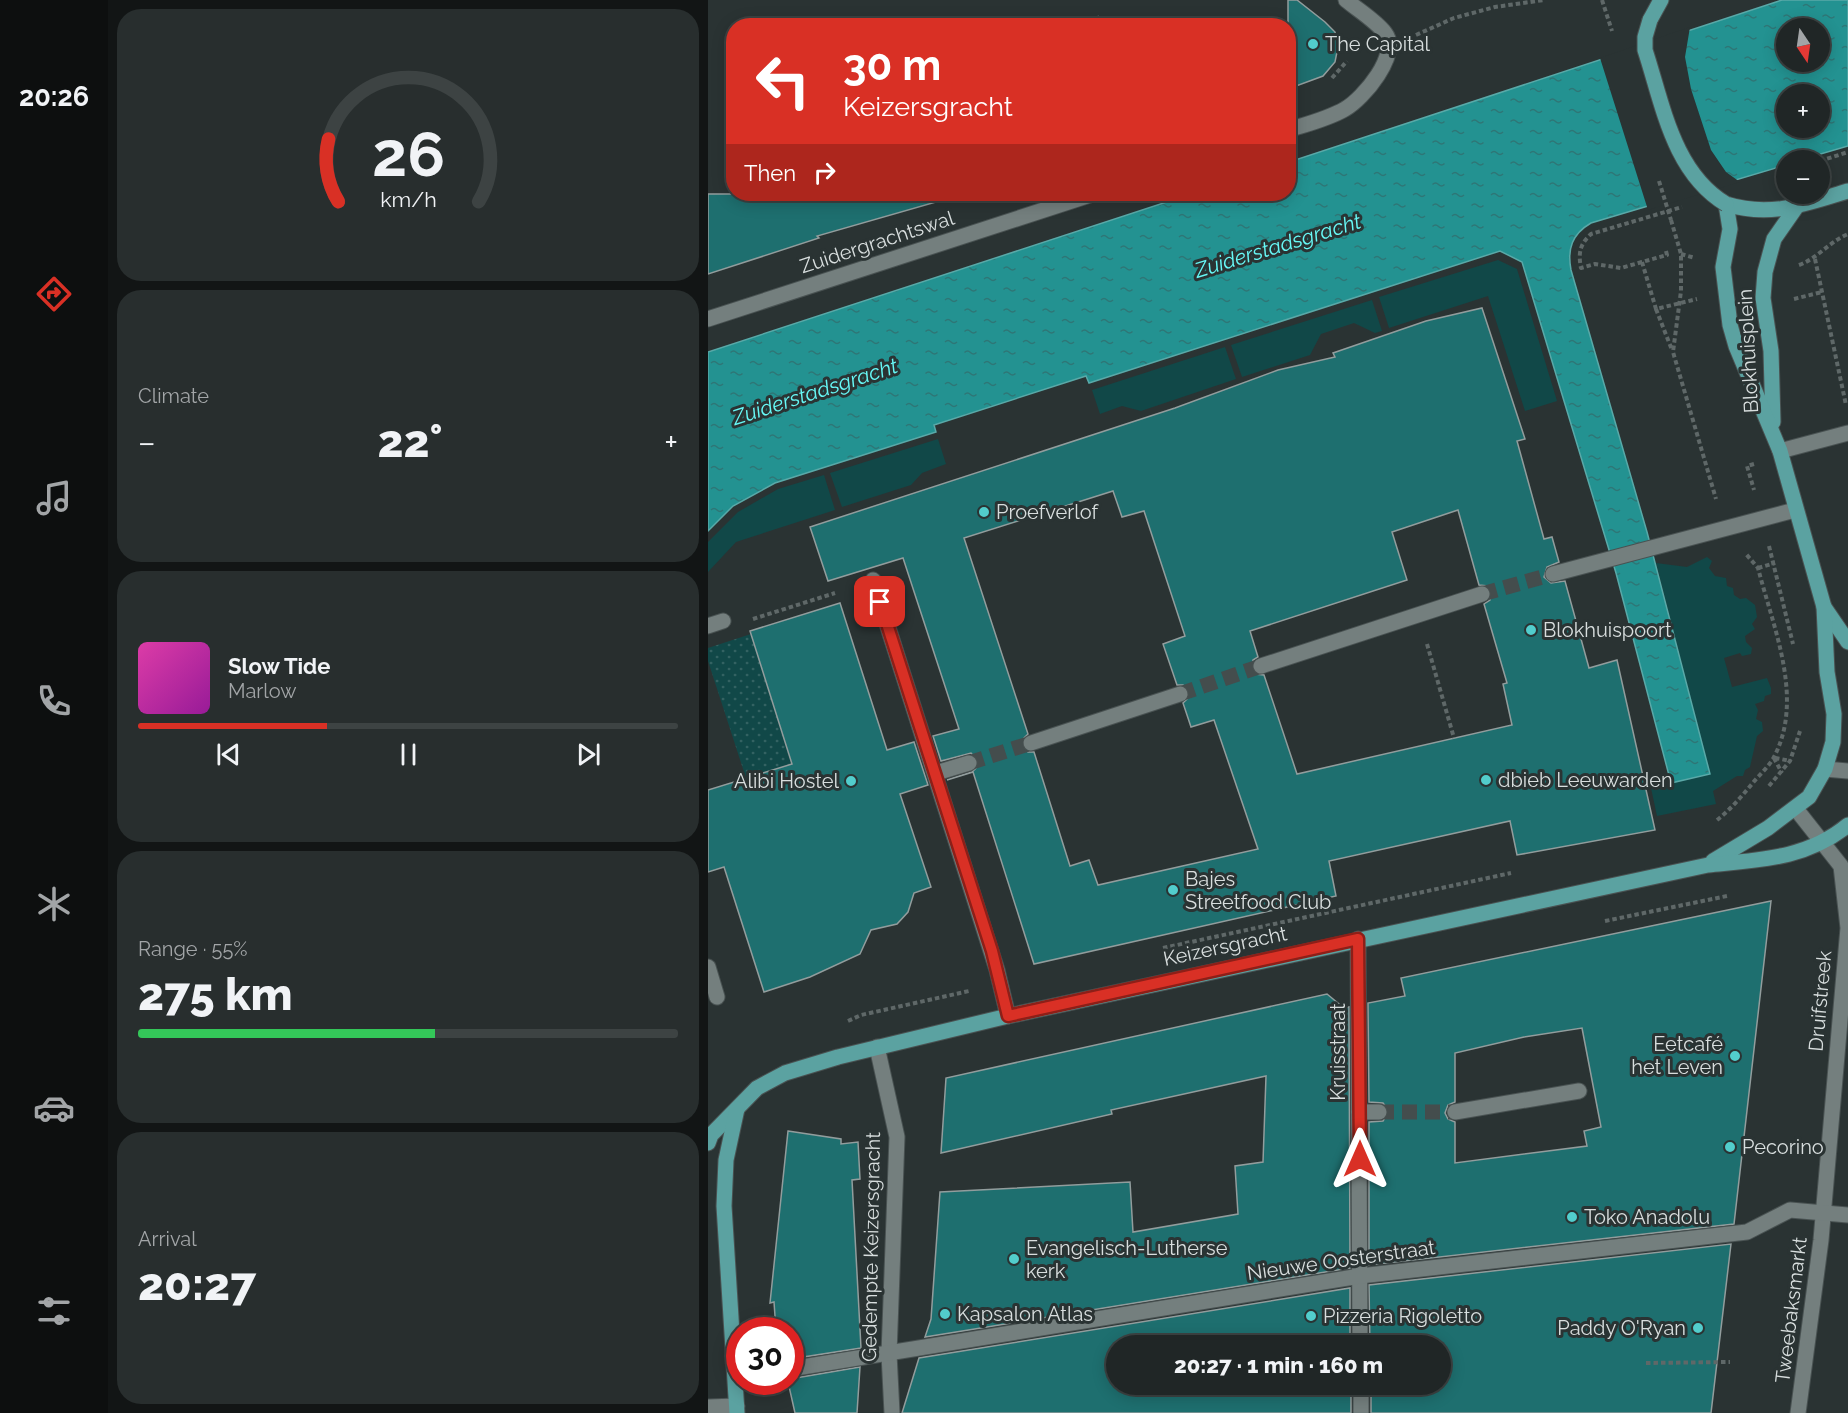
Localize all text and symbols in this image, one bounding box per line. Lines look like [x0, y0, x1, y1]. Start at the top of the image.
north arrow [1776, 18, 1830, 72]
map controls [1776, 18, 1830, 204]
place label: The Capital [1325, 32, 1431, 56]
marker: The Capital [1306, 37, 1320, 51]
text: 30 m [843, 41, 941, 90]
icon: left [744, 42, 822, 120]
text: 20:26 [19, 81, 89, 112]
button: + [1776, 84, 1830, 138]
text: Keizersgracht [843, 91, 1013, 122]
text: 26 [371, 117, 445, 191]
button: − [1776, 150, 1830, 204]
icon: right [808, 156, 841, 189]
text: Then [744, 160, 796, 186]
text: km/h [380, 187, 436, 212]
street label: Zuidergrachtswal [797, 206, 958, 278]
water label: Zuiderstadsgracht [1191, 208, 1364, 283]
icon: directions [33, 273, 75, 315]
street label: Blokhuisplein [1733, 288, 1763, 414]
water label: Zuiderstadsgracht [728, 353, 901, 430]
text: Climate [138, 384, 209, 408]
text: 22° [377, 415, 443, 468]
text: − [138, 423, 156, 462]
text: + [664, 423, 678, 462]
icon: music [33, 477, 75, 519]
place label: Proefverlof [996, 500, 1099, 524]
marker: Proefverlof [977, 505, 991, 519]
pin [854, 576, 905, 627]
icon: arrive [863, 585, 896, 618]
place label: Blokhuispoort [1543, 618, 1672, 642]
marker: Blokhuispoort [1524, 623, 1538, 637]
text: Slow Tide [228, 653, 330, 679]
text: Marlow [228, 679, 297, 703]
icon: phone [33, 680, 75, 722]
icon: previous [212, 738, 245, 771]
icon: pause [392, 738, 425, 771]
icon: next [572, 738, 605, 771]
place label: dbieb Leeuwarden [1498, 768, 1673, 792]
place label: Alibi Hostel [734, 769, 840, 793]
marker: dbieb Leeuwarden [1479, 773, 1493, 787]
marker: Alibi Hostel [844, 774, 858, 788]
place label: Bajes Streetfood Club [1185, 867, 1331, 914]
icon: climate [33, 883, 75, 925]
marker: Bajes Streetfood Club [1166, 883, 1180, 897]
street label: Keizersgracht [1161, 921, 1289, 971]
text: Range · 55% [138, 937, 248, 961]
street label: Druifstreek [1804, 949, 1836, 1053]
text: 275 km [138, 968, 293, 1021]
street label: Kruisstraat [1326, 1003, 1350, 1101]
place label: Eetcafé het Leven [1631, 1032, 1723, 1079]
marker: Eetcafé het Leven [1728, 1049, 1742, 1063]
icon: car [33, 1087, 75, 1129]
position arrow [1328, 1127, 1392, 1191]
street label: Gedempte Keizersgracht [857, 1131, 885, 1362]
place label: Pecorino [1742, 1135, 1824, 1159]
marker: Pecorino [1723, 1140, 1737, 1154]
place label: Toko Anadolu [1584, 1205, 1710, 1229]
marker: Toko Anadolu [1565, 1210, 1579, 1224]
text: Arrival [138, 1227, 197, 1251]
street label: Nieuwe Oosterstraat [1245, 1235, 1437, 1285]
street label: Tweebaksmarkt [1770, 1235, 1812, 1384]
place label: Evangelisch-Lutherse kerk [1026, 1236, 1228, 1283]
marker: Evangelisch-Lutherse kerk [1007, 1252, 1021, 1266]
text: 20:27 [138, 1258, 256, 1311]
icon: filters [33, 1290, 75, 1332]
place label: Kapsalon Atlas [957, 1302, 1093, 1326]
place label: Pizzeria Rigoletto [1323, 1304, 1482, 1328]
marker: Kapsalon Atlas [938, 1307, 952, 1321]
marker: Pizzeria Rigoletto [1304, 1309, 1318, 1323]
place label: Paddy O'Ryan [1557, 1316, 1686, 1340]
speed limit sign: 30 [726, 1317, 804, 1395]
marker: Paddy O'Ryan [1691, 1321, 1705, 1335]
text: 20:27 · 1 min · 160 m [1174, 1352, 1383, 1378]

